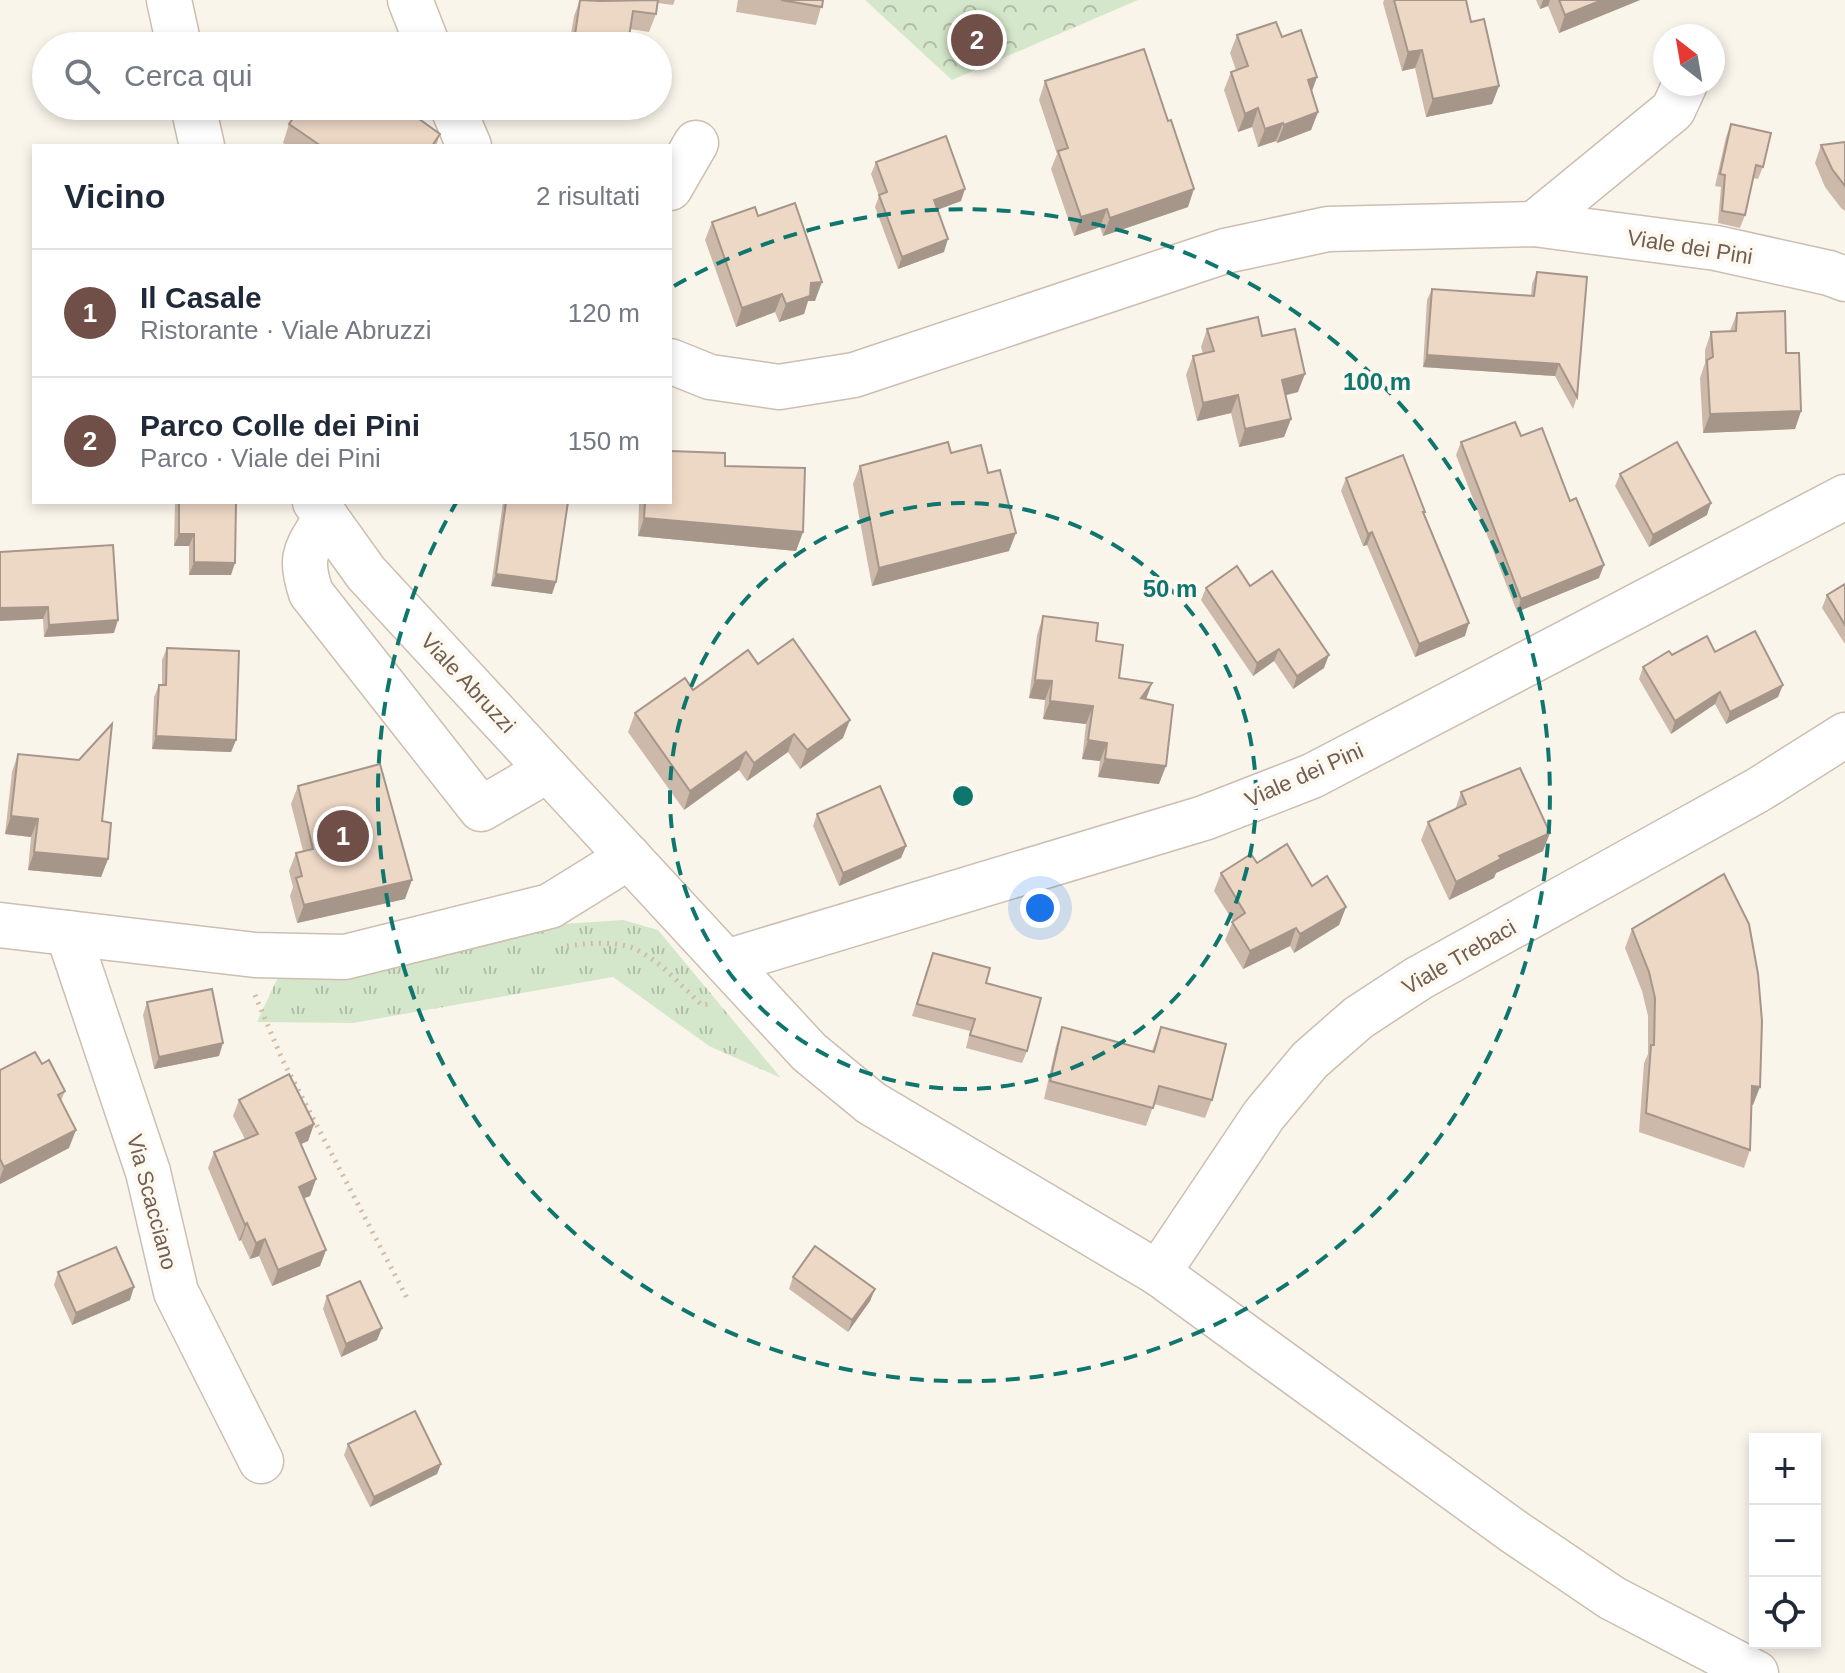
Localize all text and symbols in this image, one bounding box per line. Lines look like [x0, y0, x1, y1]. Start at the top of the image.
pin: 2 [951, 10, 1003, 70]
north arrow [1653, 24, 1725, 96]
search box [32, 32, 672, 120]
icon: search [60, 54, 104, 98]
text: Cerca qui [124, 59, 252, 92]
text: Vicino [64, 177, 165, 215]
text: 2 risultati [536, 181, 640, 211]
street label: Viale dei Pini [1625, 225, 1755, 269]
text: Il Casale [140, 281, 262, 314]
text: 1 [83, 298, 97, 328]
text: 120 m [568, 298, 640, 328]
text: Ristorante · Viale Abruzzi [140, 315, 431, 345]
text: 100 m [1343, 368, 1411, 395]
text: Parco Colle dei Pini [140, 409, 420, 442]
text: 2 [83, 426, 97, 456]
text: 150 m [568, 426, 640, 456]
text: Parco · Viale dei Pini [140, 443, 381, 473]
text: 50 m [1143, 575, 1197, 602]
street label: Viale Abruzzi [416, 628, 520, 738]
street label: Viale dei Pini [1241, 738, 1367, 812]
centre of rings [949, 782, 977, 810]
pin: 1 [317, 806, 369, 866]
your location [1020, 888, 1060, 928]
street label: Viale Trebaci [1398, 914, 1520, 1000]
street label: Via Scacciano [122, 1132, 182, 1272]
map controls [1749, 1433, 1821, 1649]
button: + [1749, 1433, 1821, 1505]
button: − [1749, 1505, 1821, 1577]
button: locate [1749, 1577, 1821, 1649]

